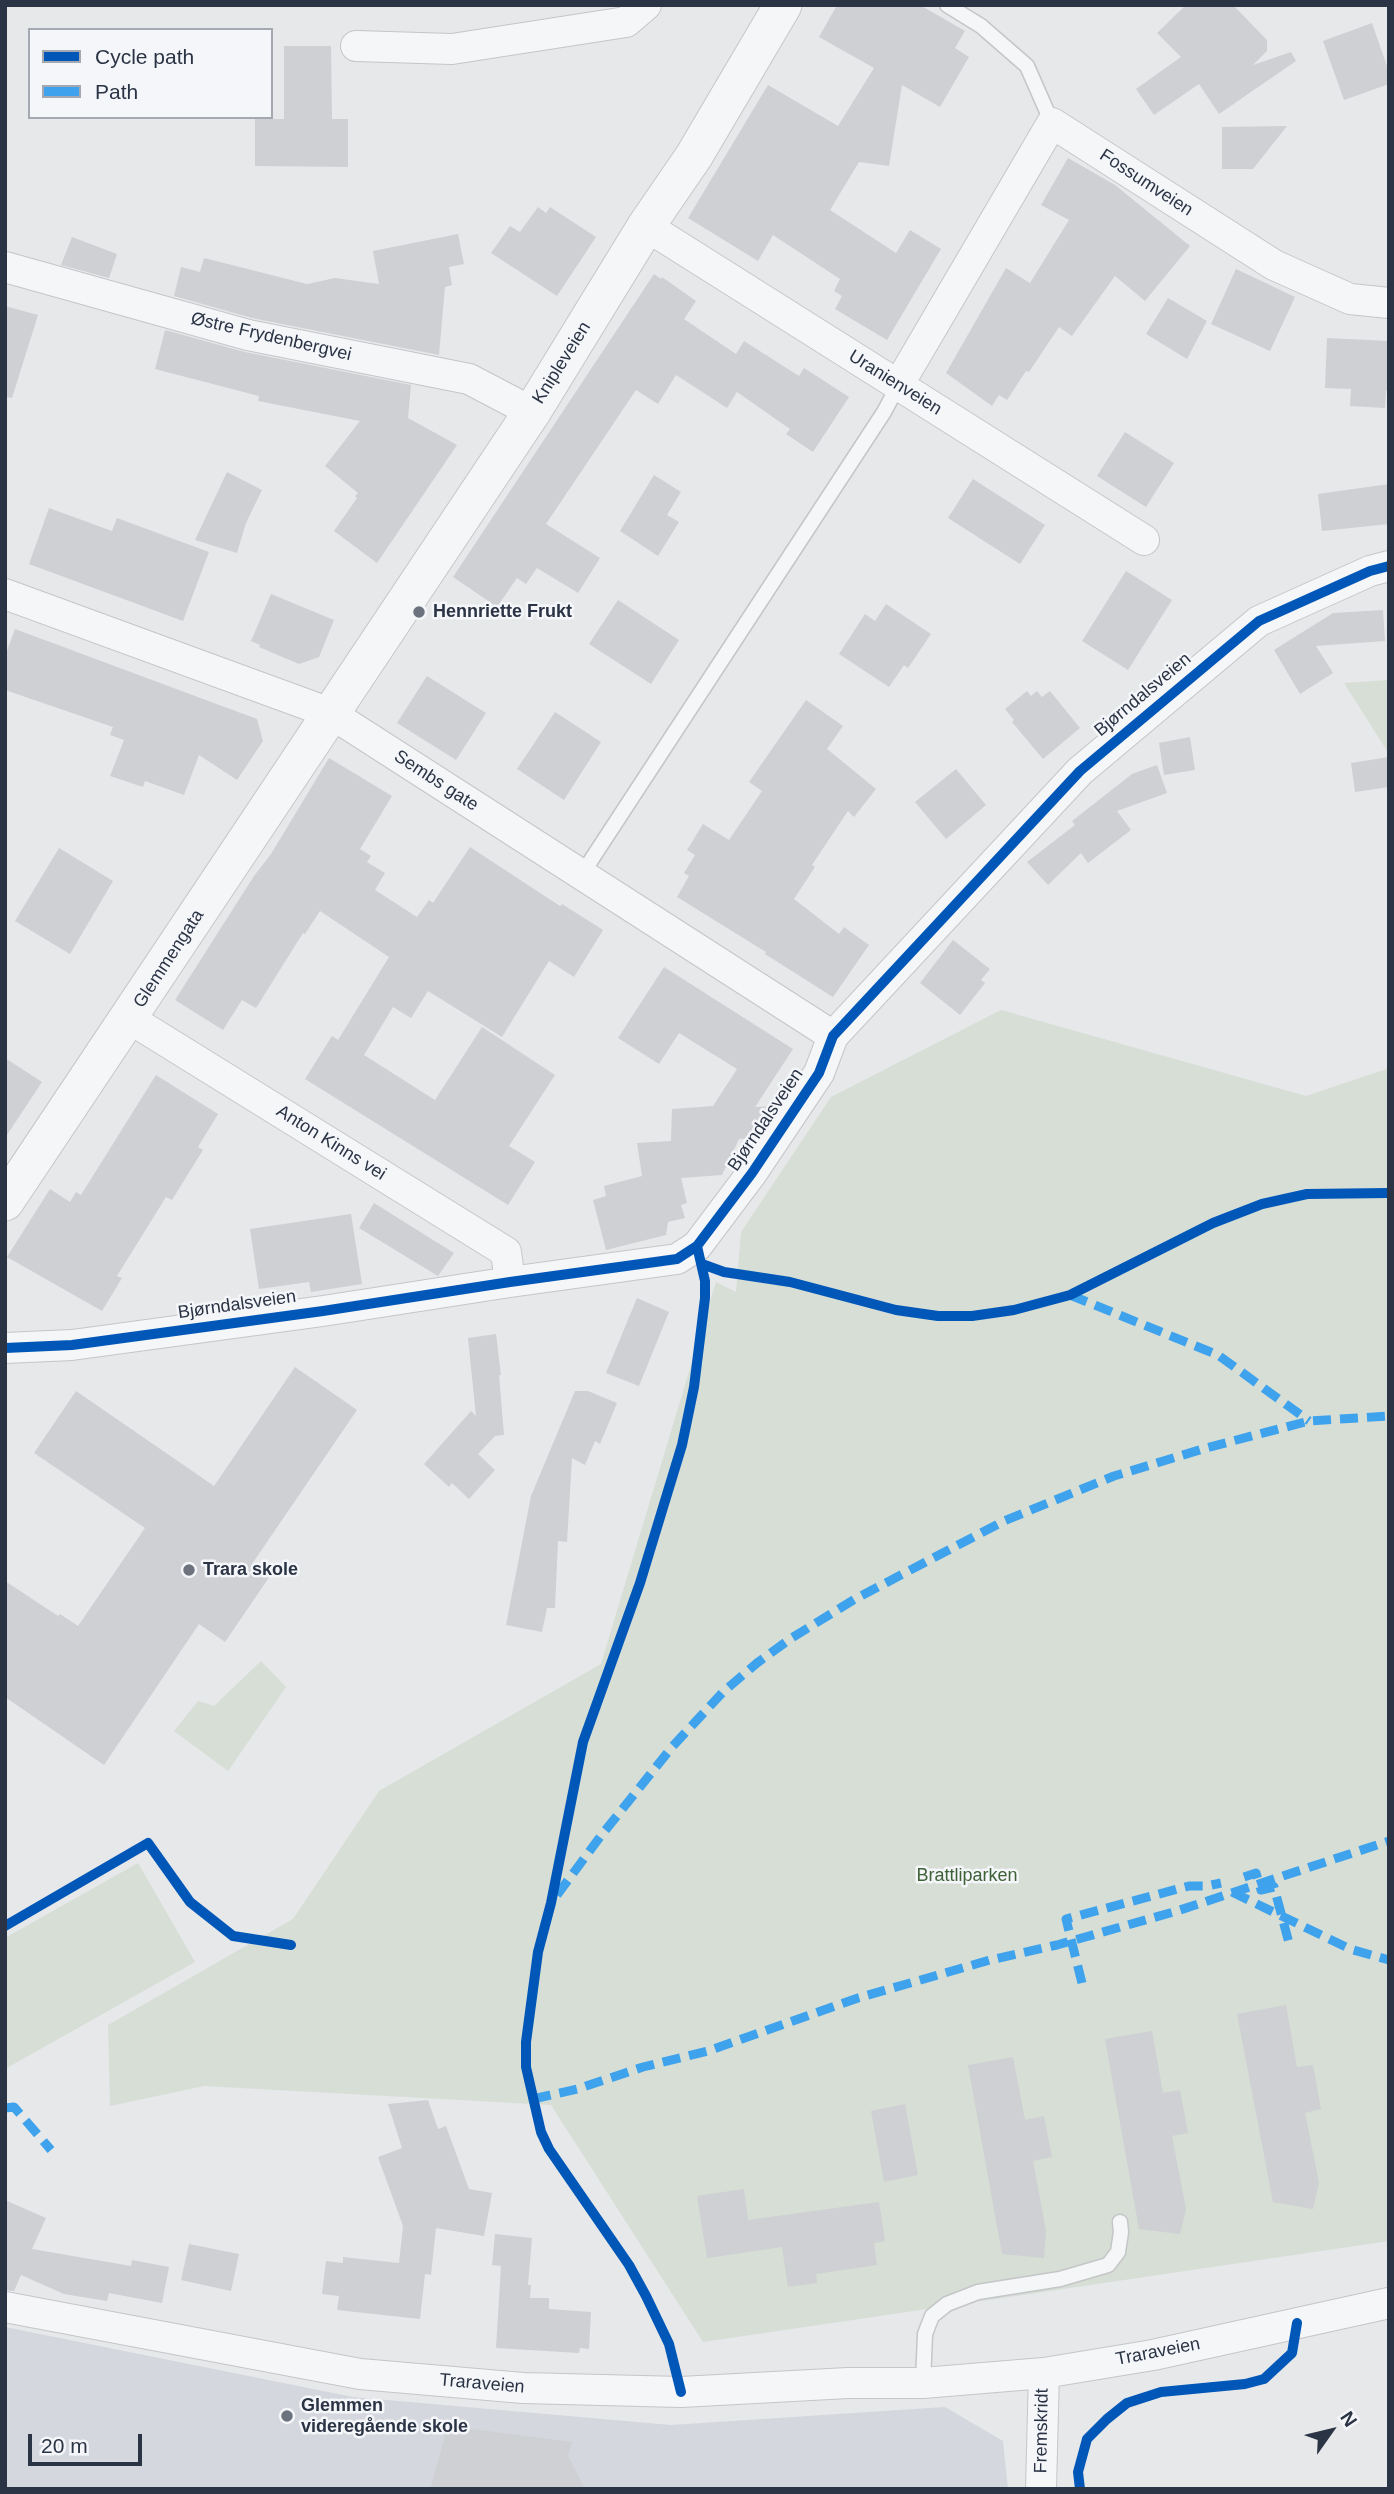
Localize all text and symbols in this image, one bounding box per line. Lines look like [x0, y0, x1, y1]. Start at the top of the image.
legend [28, 28, 273, 119]
text: Cycle path [95, 45, 194, 68]
text: Path [95, 80, 138, 103]
street label: Fossumveien [1095, 145, 1197, 221]
street label: Østre Frydenbergvei [189, 308, 353, 366]
street label: Knipleveien [528, 318, 596, 408]
street label: Uranienveien [844, 346, 946, 420]
place label: Hennriette Frukt [433, 601, 572, 623]
marker: Hennriette Frukt [411, 604, 427, 620]
street label: Bjørndalsveien [1090, 648, 1196, 742]
street label: Sembs gate [390, 746, 482, 816]
street label: Glemmengata [129, 906, 209, 1012]
street label: Bjørndalsveien [724, 1065, 808, 1175]
street label: Anton Kinns vei [272, 1101, 390, 1185]
street label: Bjørndalsveien [177, 1286, 297, 1324]
place label: Trara skole [203, 1559, 298, 1581]
marker: Trara skole [181, 1562, 197, 1578]
park label: Brattliparken [916, 1865, 1018, 1887]
street label: Traraveien [1114, 2333, 1202, 2371]
street label: Traraveien [439, 2370, 525, 2398]
street label: Fremskridt [1030, 2388, 1054, 2474]
place label: Glemmen videregående skole [301, 2395, 468, 2438]
north arrow [1296, 2396, 1366, 2466]
text: N [1336, 2407, 1361, 2431]
marker: Glemmen videregående skole [279, 2408, 295, 2424]
scale bar [32, 2420, 145, 2464]
text: 20 m [41, 2434, 88, 2457]

